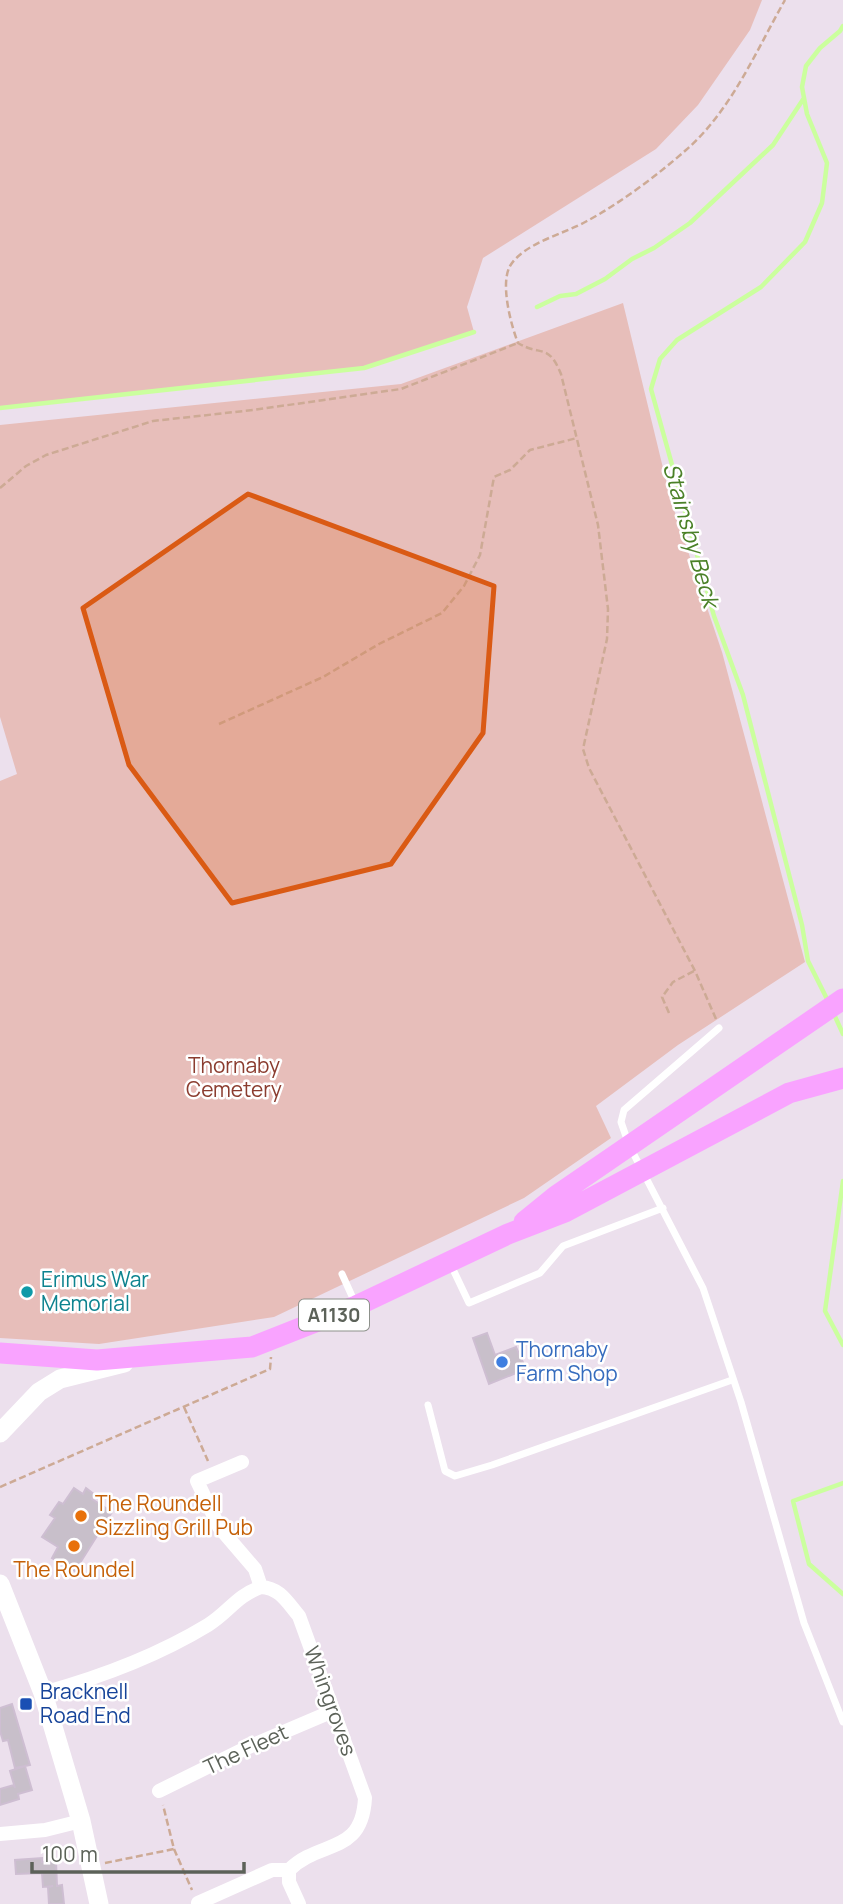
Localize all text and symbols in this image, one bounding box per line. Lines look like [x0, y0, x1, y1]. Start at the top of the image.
water label: Stainsby Beck [656, 459, 729, 614]
park label: Thornaby Cemetery [186, 1051, 282, 1103]
place label: Erimus War Memorial [41, 1265, 149, 1317]
marker: Erimus War Memorial [19, 1284, 35, 1300]
road number: A1130 [299, 1300, 369, 1330]
place label: Thornaby Farm Shop [516, 1335, 618, 1387]
marker: Thornaby Farm Shop [494, 1354, 510, 1370]
place label: The Roundell Sizzling Grill Pub [95, 1489, 253, 1541]
marker: The Roundell Sizzling Grill Pub [73, 1508, 89, 1524]
marker: The Roundel [66, 1538, 82, 1554]
place label: The Roundel [13, 1555, 135, 1583]
street label: Whingroves [298, 1642, 364, 1759]
place label: Bracknell Road End [40, 1677, 131, 1729]
marker: Bracknell Road End [18, 1696, 34, 1712]
street label: The Fleet [199, 1717, 292, 1781]
scale bar [32, 1830, 243, 1874]
text: 100 m [42, 1840, 98, 1868]

